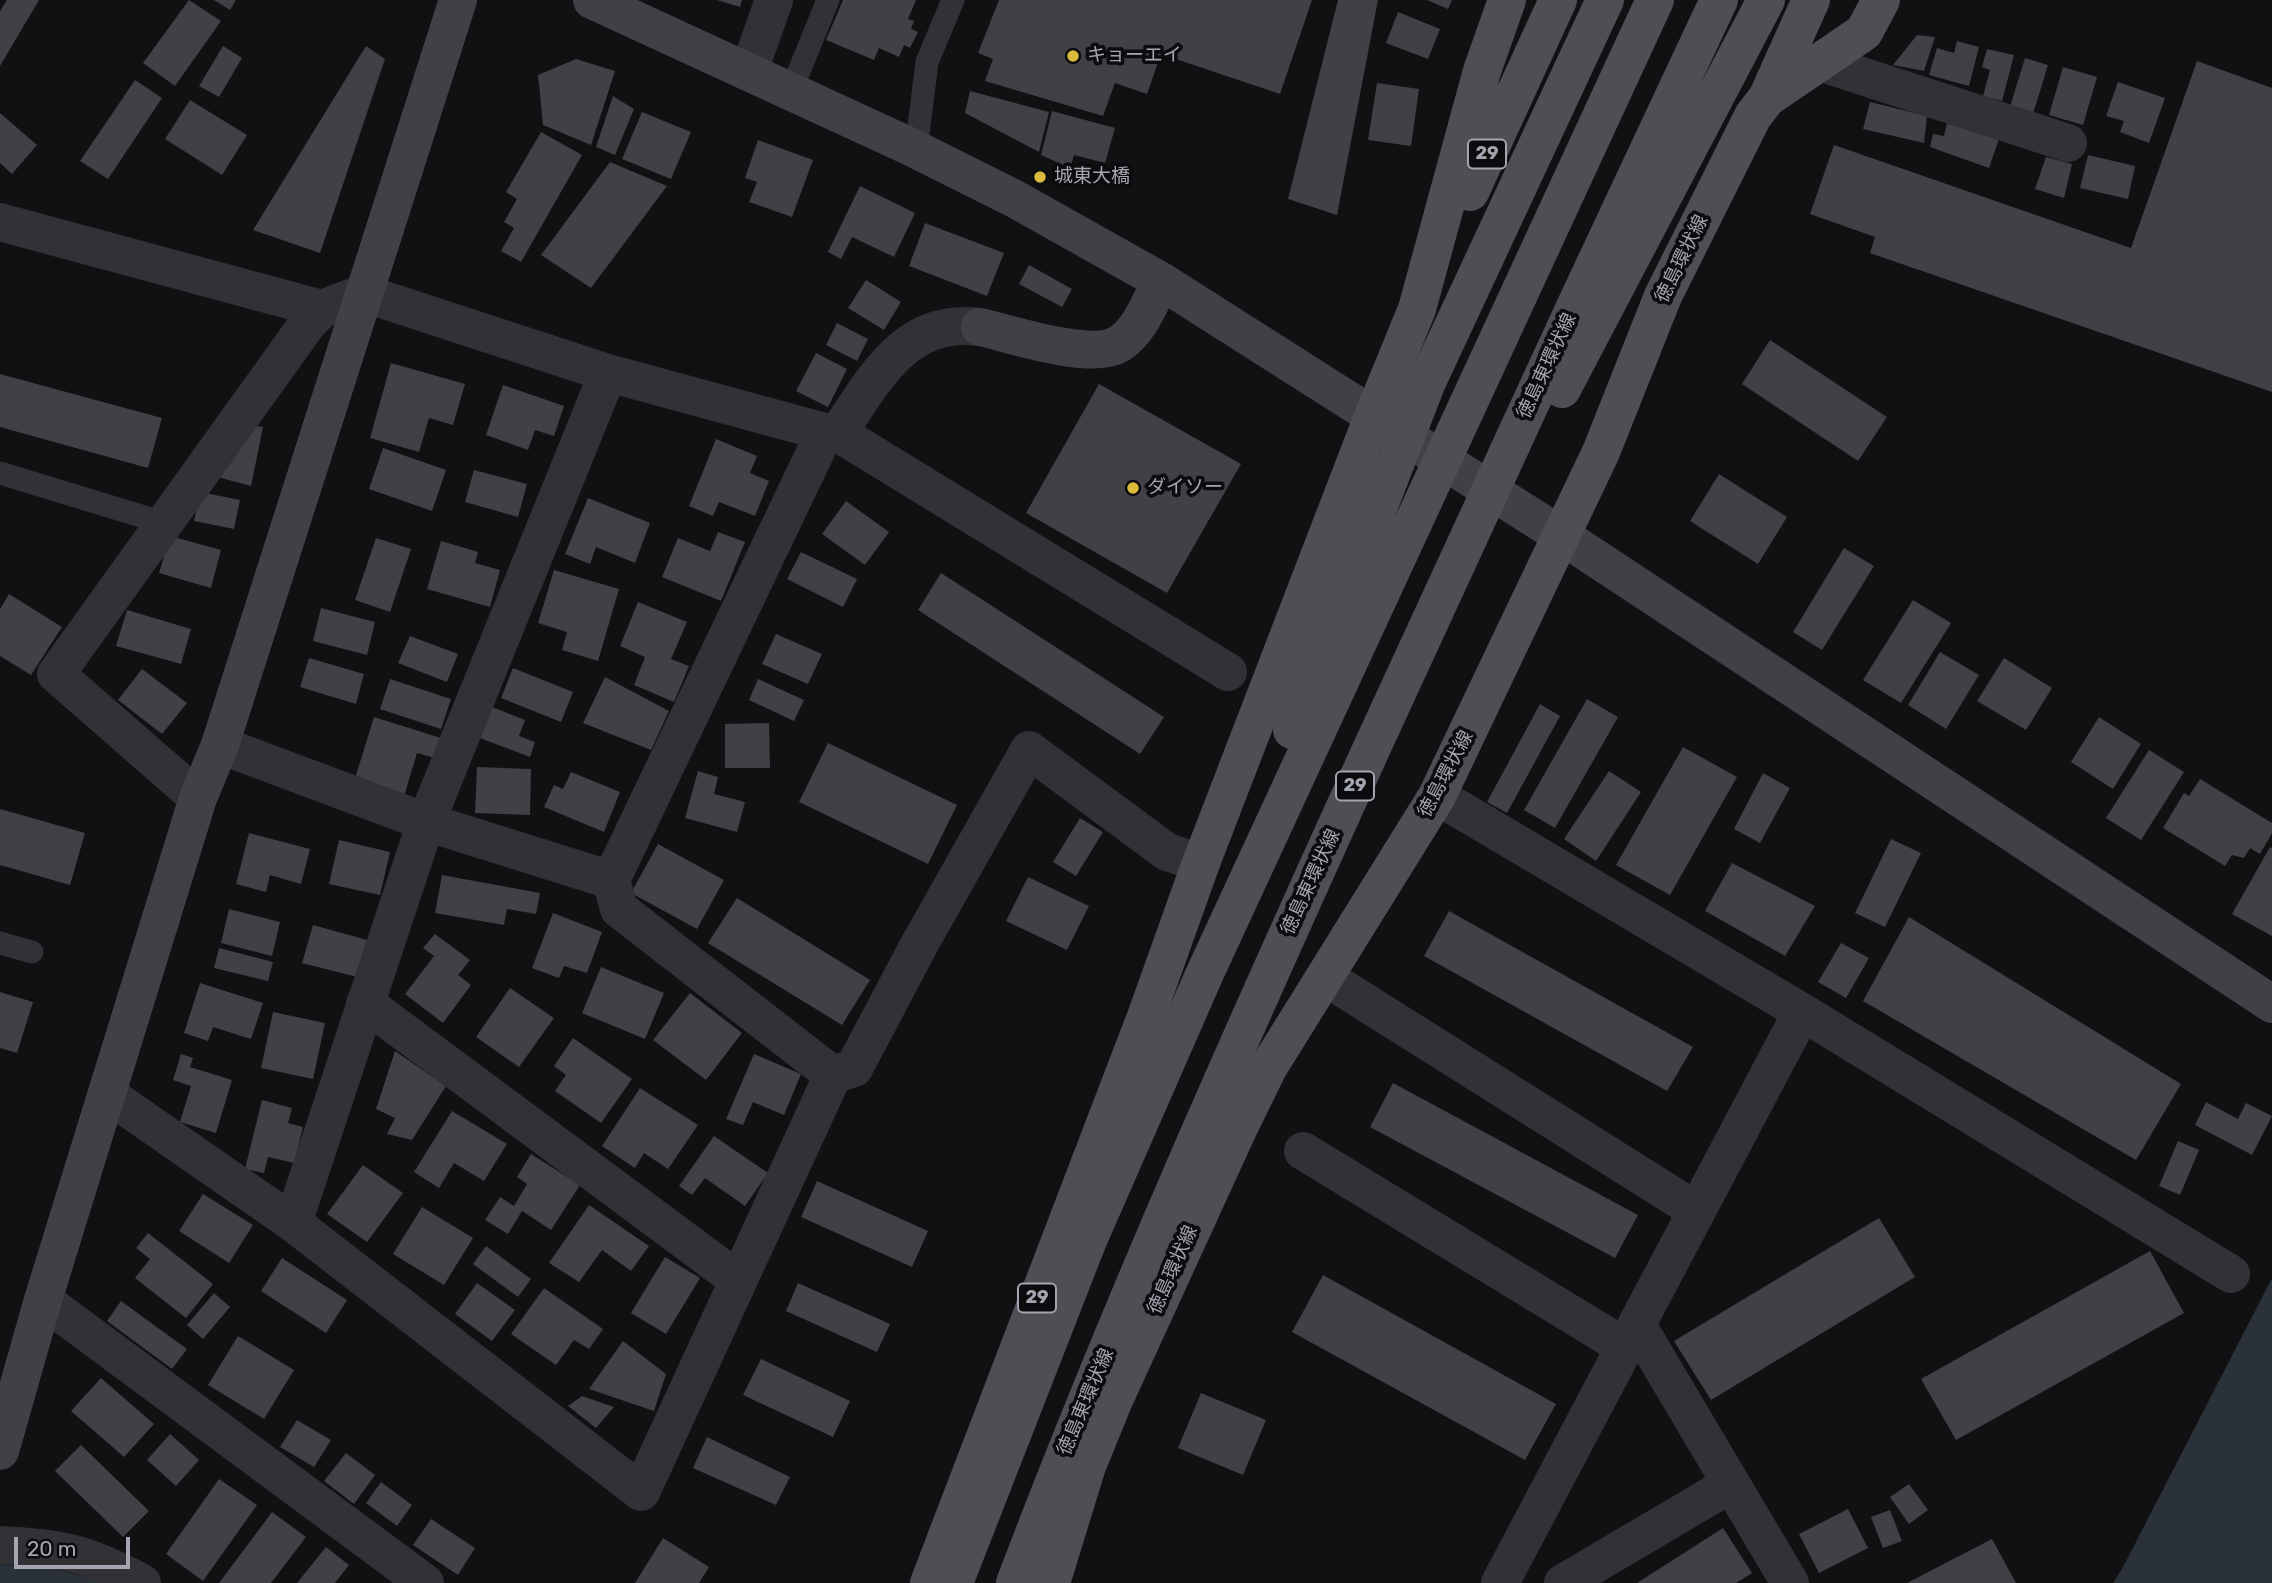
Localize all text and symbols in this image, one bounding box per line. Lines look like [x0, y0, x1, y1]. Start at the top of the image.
place label: キョーエイ [1087, 45, 1182, 67]
marker: キョーエイ [1065, 48, 1081, 64]
road number: 29 [1468, 140, 1506, 168]
place label: 城東大橋 [1054, 166, 1130, 188]
marker: 城東大橋 [1032, 169, 1048, 185]
street label: 徳島環状線 [1651, 211, 1713, 307]
street label: 徳島東環状線 [1513, 310, 1581, 422]
place label: ダイソー [1147, 477, 1223, 499]
marker: ダイソー [1125, 480, 1141, 496]
street label: 徳島環状線 [1414, 727, 1478, 821]
road number: 29 [1336, 772, 1374, 800]
street label: 徳島東環状線 [1277, 826, 1345, 938]
street label: 徳島環状線 [1143, 1222, 1203, 1318]
road number: 29 [1018, 1283, 1056, 1312]
street label: 徳島東環状線 [1053, 1345, 1119, 1459]
scale bar [18, 1524, 133, 1568]
text: 20 m [27, 1536, 76, 1561]

